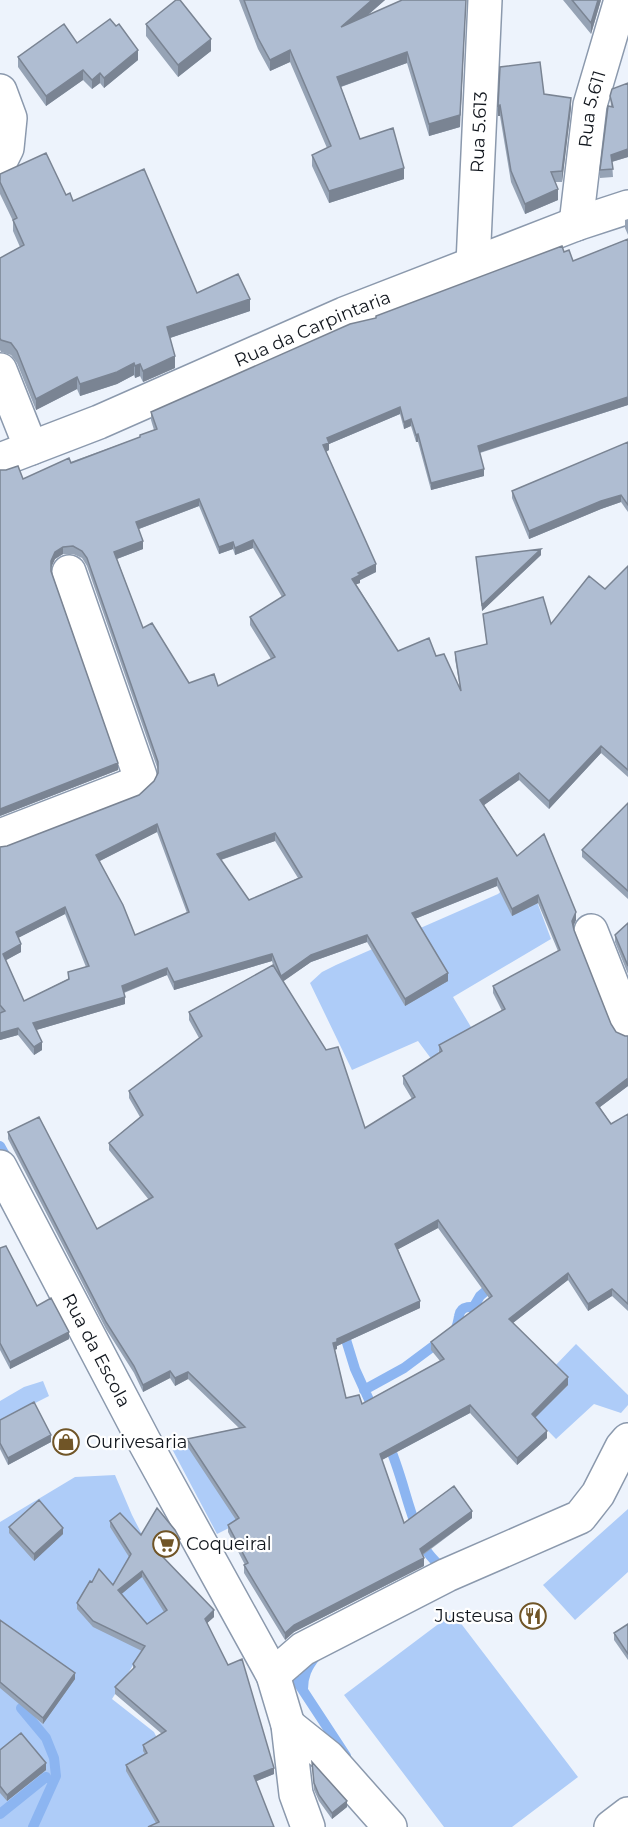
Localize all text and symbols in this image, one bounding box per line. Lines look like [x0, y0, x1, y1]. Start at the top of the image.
street label: Rua 5.611 [574, 68, 611, 149]
street label: Rua 5.613 [466, 91, 492, 174]
street label: Rua da Carpintaria [231, 286, 394, 372]
street label: Rua da Escola [57, 1290, 135, 1411]
shop icon: Ourivesaria [51, 1427, 81, 1457]
place label: Ourivesaria [86, 1431, 187, 1453]
supermarket icon: Coqueiral [151, 1529, 181, 1559]
place label: Coqueiral [186, 1533, 272, 1555]
restaurant icon: Justeusa [518, 1601, 548, 1631]
place label: Justeusa [434, 1605, 514, 1627]

